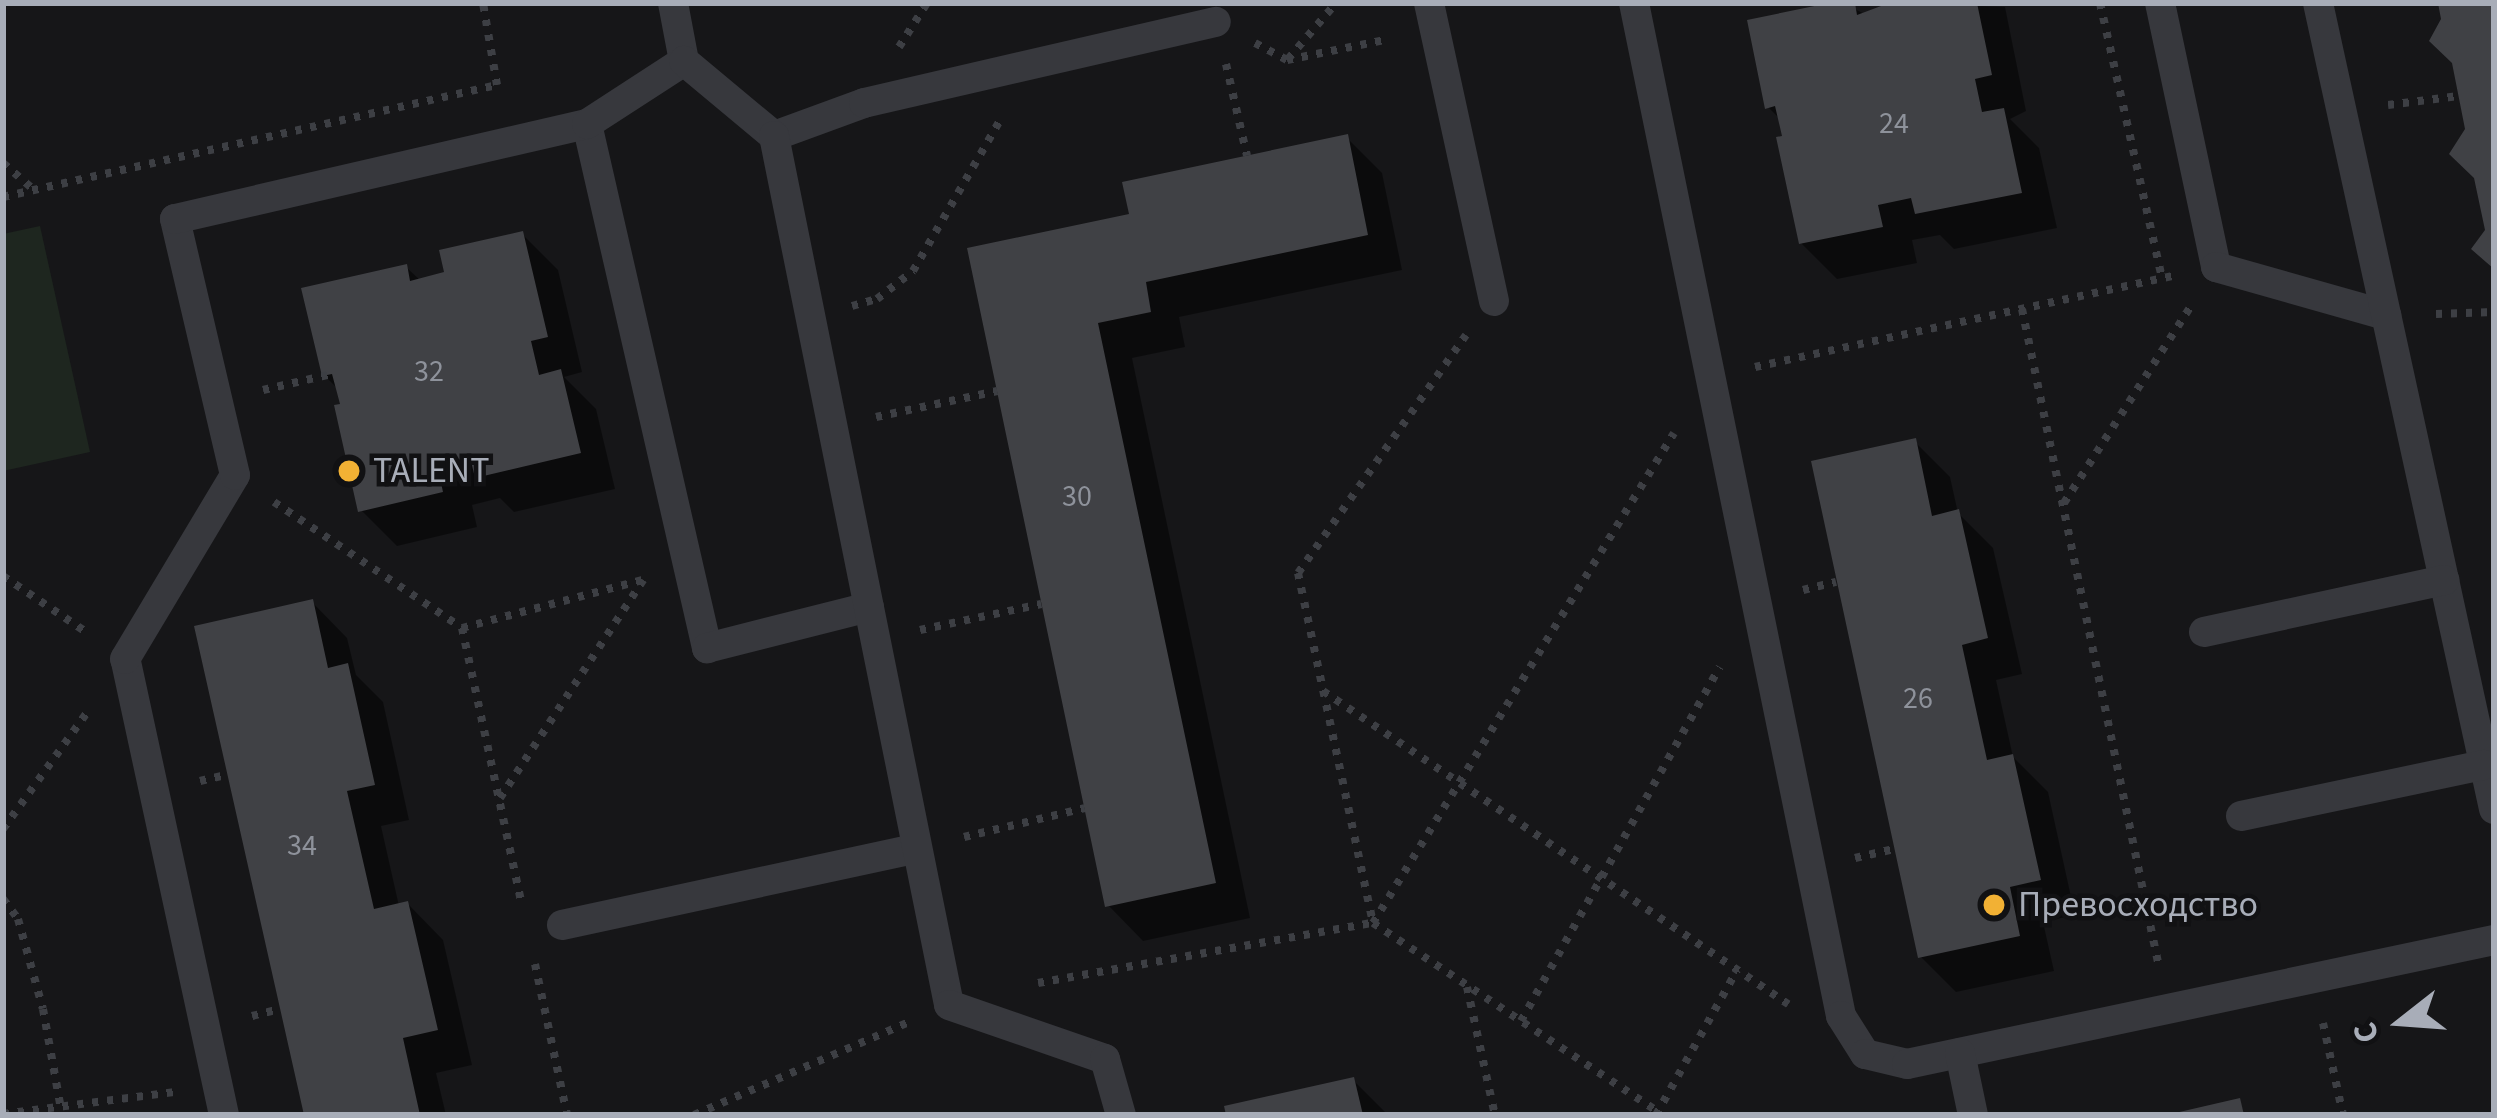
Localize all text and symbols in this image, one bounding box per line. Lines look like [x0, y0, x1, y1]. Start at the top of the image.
house number: 24 [1879, 106, 1909, 142]
house number: 32 [414, 354, 444, 390]
place label: TALENT [373, 449, 489, 493]
marker: TALENT [336, 458, 362, 484]
house number: 30 [1062, 479, 1092, 515]
house number: 26 [1903, 681, 1933, 717]
house number: 34 [287, 828, 317, 864]
place label: Превосходство [2018, 883, 2258, 927]
marker: Превосходство [1981, 892, 2007, 918]
north arrow [2341, 962, 2461, 1082]
text: С [2341, 1017, 2391, 1049]

